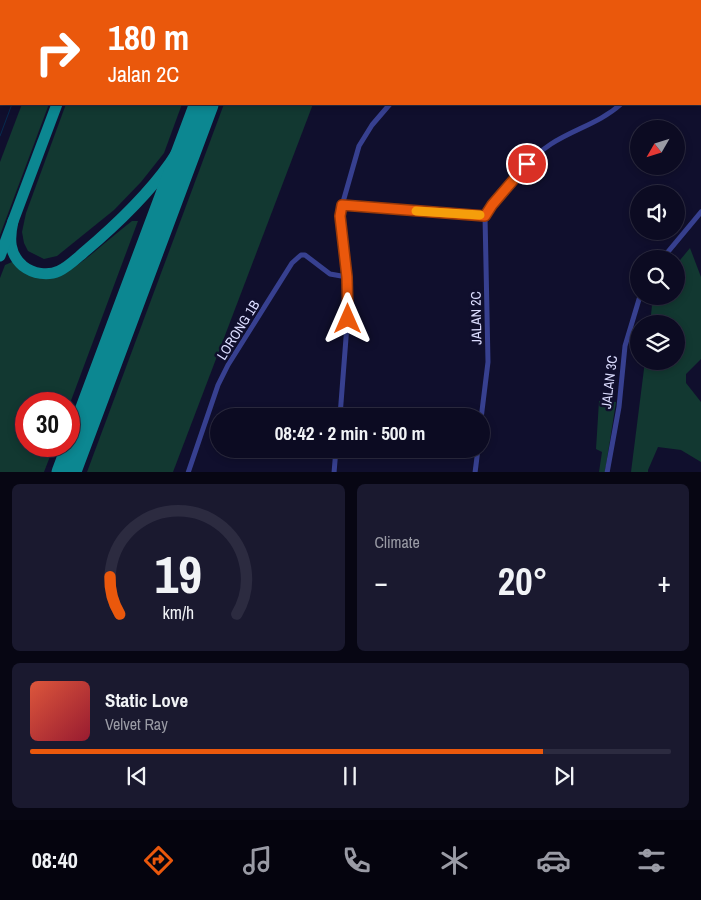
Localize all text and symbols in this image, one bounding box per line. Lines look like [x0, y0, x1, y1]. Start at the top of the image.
text: 180 m [108, 14, 189, 61]
icon: right [25, 20, 90, 85]
text: Jalan 2C [108, 59, 179, 89]
north arrow [630, 120, 685, 175]
map controls [630, 120, 685, 370]
pin [506, 143, 548, 185]
icon: arrive [513, 150, 541, 178]
button: sound [630, 185, 685, 240]
button: search [630, 250, 685, 305]
street label: JALAN 2C [467, 291, 485, 345]
position arrow [321, 292, 373, 344]
street label: LORONG 1B [213, 297, 264, 363]
button: layers [630, 315, 685, 370]
street label: JALAN 3C [597, 354, 621, 410]
speed limit sign: 30 [15, 392, 80, 457]
text: 08:42 · 2 min · 500 m [275, 420, 425, 446]
text: Climate [375, 531, 420, 553]
text: 19 [155, 539, 202, 609]
text: 20° [498, 556, 548, 607]
text: − [375, 563, 388, 601]
text: + [658, 563, 671, 601]
text: km/h [162, 601, 194, 625]
text: Static Love [105, 687, 188, 713]
text: Velvet Ray [105, 713, 168, 735]
icon: previous [123, 762, 151, 790]
icon: pause [336, 762, 364, 790]
icon: next [550, 762, 578, 790]
icon: directions [141, 843, 176, 878]
icon: music [240, 843, 275, 878]
icon: phone [339, 843, 374, 878]
icon: climate [437, 843, 472, 878]
icon: car [536, 843, 571, 878]
icon: filters [634, 843, 669, 878]
text: 08:40 [32, 845, 78, 875]

